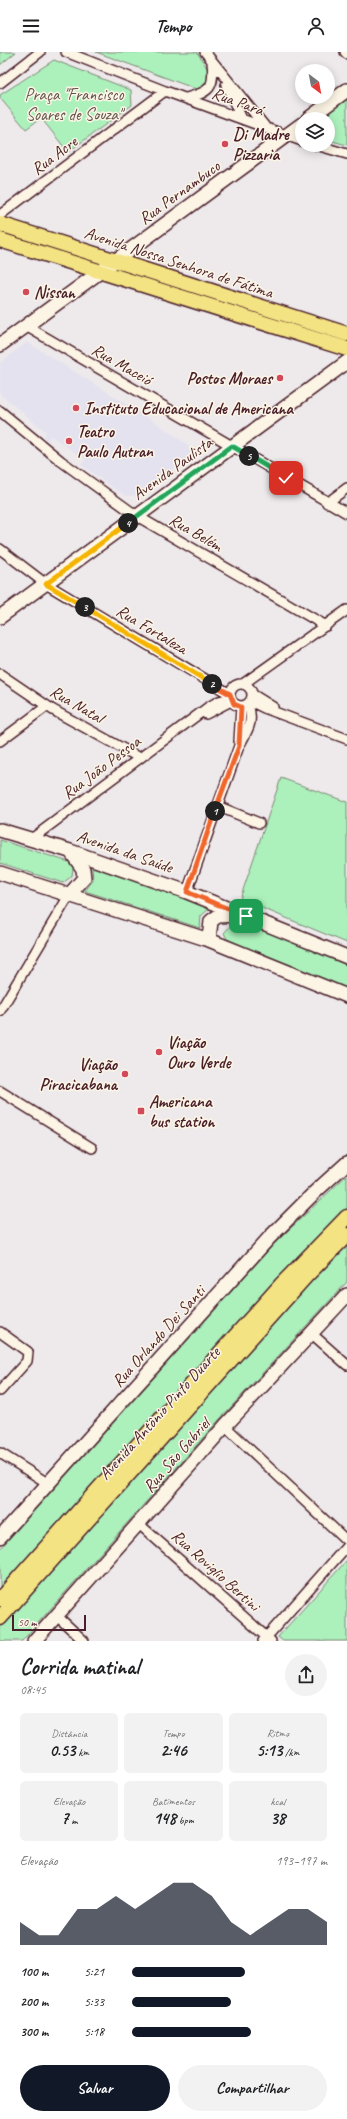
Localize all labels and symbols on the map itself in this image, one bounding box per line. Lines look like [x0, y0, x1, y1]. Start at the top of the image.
north arrow [295, 64, 335, 104]
street label: Rua Pará [209, 82, 268, 121]
park label: Praça "Francisco Soares de Souza" [25, 84, 126, 125]
place label: Di Madre Pizzaria [233, 124, 290, 165]
street label: Rua Acre [27, 130, 83, 179]
marker: Di Madre Pizzaria [220, 139, 230, 149]
street label: Rua Pernambuco [135, 155, 225, 229]
street label: Avenida Nossa Senhora de Fátima [82, 222, 277, 303]
place label: Nissan [34, 282, 76, 303]
marker: Nissan [21, 287, 31, 297]
street label: Rua Maceió [88, 339, 158, 391]
place label: Postos Moraes [187, 368, 274, 389]
marker: Postos Moraes [275, 373, 285, 383]
place label: Instituto Educacional de Americana [84, 398, 294, 419]
marker: Instituto Educacional de Americana [71, 403, 81, 413]
place label: Teatro Paulo Autran [77, 421, 154, 462]
street label: Avenida Paulista [128, 431, 218, 505]
marker: Teatro Paulo Autran [64, 436, 74, 446]
pin: 5 [239, 446, 259, 466]
pin [269, 461, 303, 495]
street label: Rua Belém [165, 509, 227, 557]
pin: 4 [118, 513, 138, 533]
pin: 3 [75, 597, 95, 617]
street label: Rua Fortaleza [112, 600, 193, 660]
pin: 2 [202, 674, 222, 694]
street label: Rua Natal [46, 681, 110, 730]
street label: Rua João Pessoa [58, 730, 146, 804]
pin: 1 [205, 801, 225, 821]
street label: Avenida da Saúde [74, 825, 177, 878]
pin [229, 899, 263, 933]
place label: Viação Ouro Verde [167, 1032, 233, 1073]
marker: Viação Ouro Verde [154, 1047, 164, 1057]
place label: Viação Piracicabana [39, 1054, 119, 1095]
marker: Viação Piracicabana [120, 1069, 130, 1079]
place label: Americana bus station [149, 1091, 215, 1132]
marker: Americana bus station [136, 1106, 146, 1116]
street label: Rua Orlando Dei Santi [107, 1280, 211, 1391]
street label: Avenida Antônio Pinto Duarte [94, 1341, 226, 1484]
street label: Rua São Gabriel [138, 1411, 216, 1497]
street label: Rua Roviglio Bertini [167, 1525, 266, 1617]
scale bar [12, 1613, 86, 1632]

